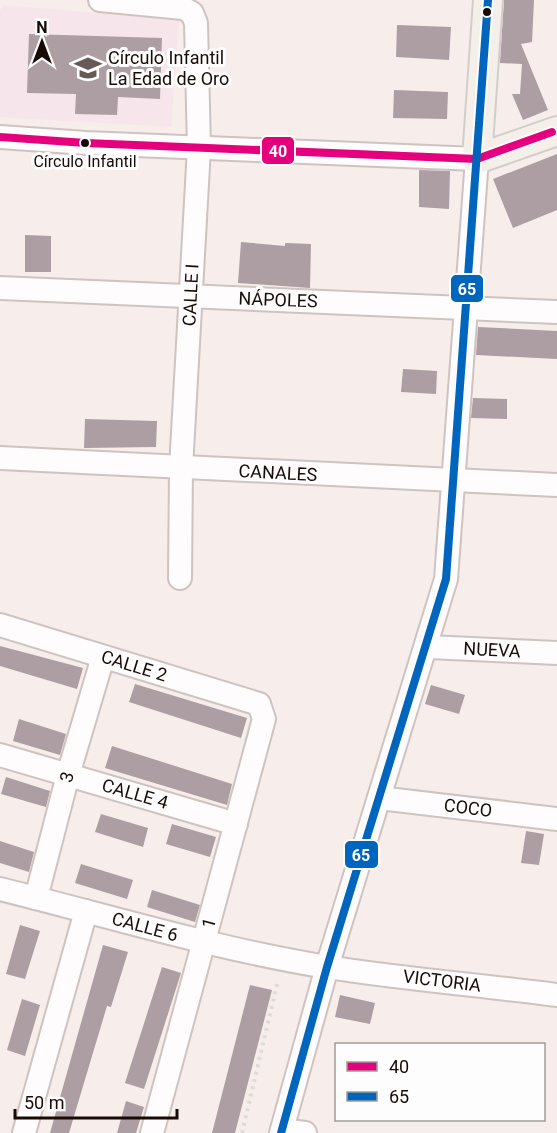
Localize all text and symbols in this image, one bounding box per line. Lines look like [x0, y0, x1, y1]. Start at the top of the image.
unlabelled marker [481, 6, 493, 18]
north arrow [12, 12, 72, 72]
text: N [36, 18, 48, 37]
place label: Círculo Infantil La Edad de Oro [108, 47, 229, 89]
school or university icon: Círculo Infantil La Edad de Oro [73, 53, 103, 83]
line badge: 40 [261, 136, 295, 165]
marker: Círculo Infantil [79, 137, 91, 149]
text: 40 [269, 142, 287, 161]
place label: Círculo Infantil [33, 152, 137, 171]
street label: CALLE I [178, 263, 203, 327]
line badge: 65 [450, 274, 484, 303]
text: 65 [458, 280, 476, 299]
street label: NÁPOLES [238, 288, 318, 311]
street label: CANALES [238, 460, 318, 485]
street label: NUEVA [463, 638, 521, 661]
street label: CALLE 2 [99, 646, 170, 685]
street label: 3 [55, 769, 78, 784]
street label: CALLE 4 [100, 774, 171, 813]
street label: COCO [443, 794, 493, 821]
line badge: 65 [344, 840, 379, 869]
text: 65 [352, 846, 370, 865]
street label: CALLE 6 [110, 908, 181, 945]
street label: 1 [197, 915, 220, 930]
street label: VICTORIA [402, 965, 483, 996]
legend [335, 1043, 545, 1121]
text: 40 [389, 1056, 409, 1077]
scale bar [15, 1082, 177, 1120]
text: 65 [389, 1086, 409, 1107]
text: 50 m [24, 1092, 64, 1113]

